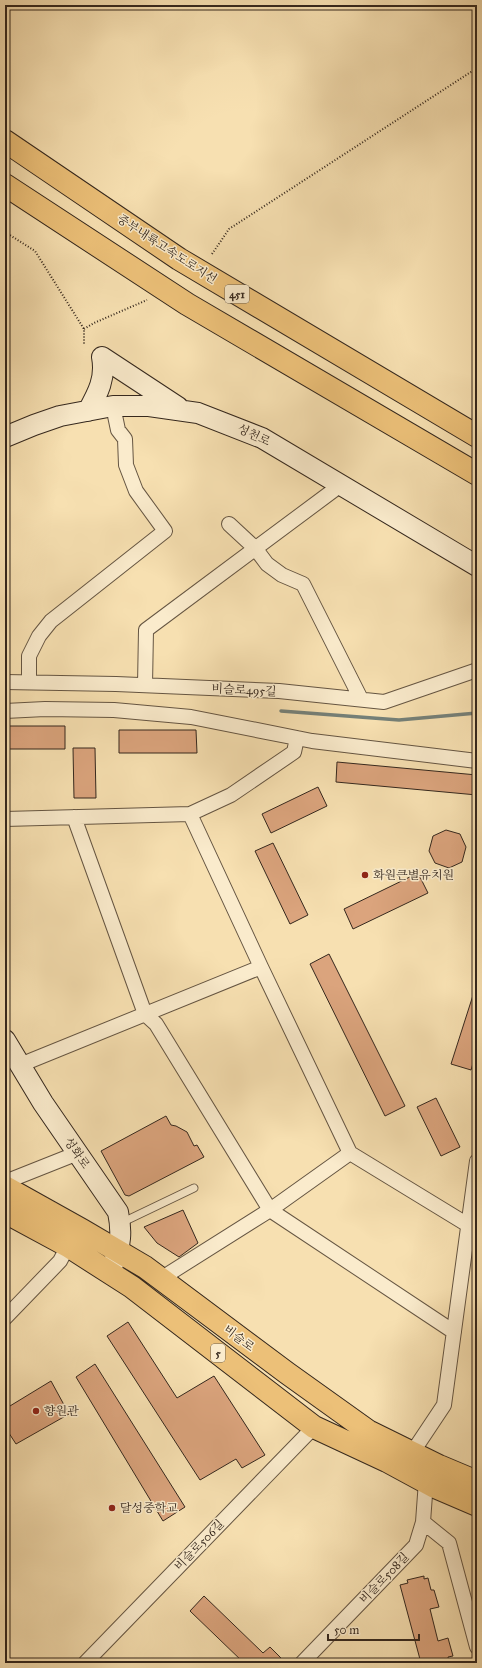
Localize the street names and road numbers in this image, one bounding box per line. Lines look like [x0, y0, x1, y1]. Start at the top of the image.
street label: 중부내륙고속도로지선 [115, 212, 219, 286]
road number: 451 [225, 285, 249, 303]
street label: 성천로 [235, 421, 273, 449]
street label: 비슬로495길 [211, 681, 277, 699]
street label: 성화로 [61, 1135, 93, 1172]
street label: 비슬로 [221, 1322, 257, 1354]
road number: 5 [211, 1344, 225, 1362]
street label: 비슬로506길 [171, 1517, 227, 1573]
street label: 비슬로508길 [356, 1550, 412, 1606]

